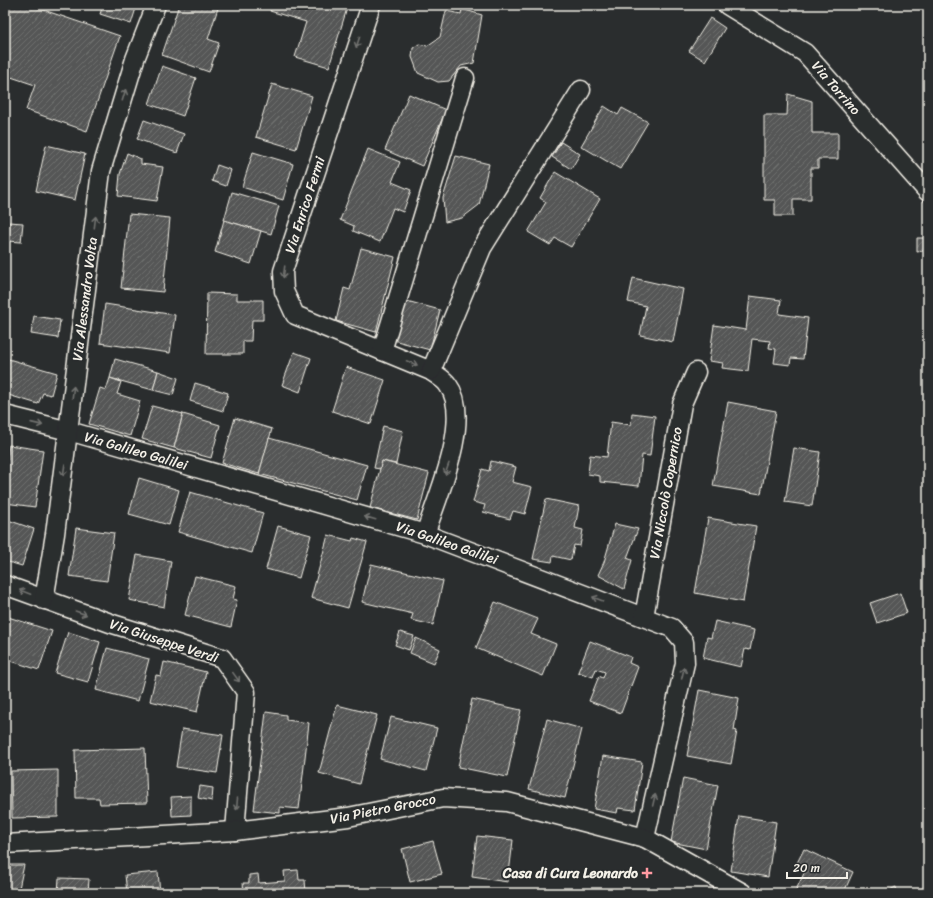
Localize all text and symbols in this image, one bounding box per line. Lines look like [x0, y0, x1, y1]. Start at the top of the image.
one-way arrow [354, 36, 362, 48]
street label: Via Torrino [805, 55, 867, 121]
one-way arrow [121, 89, 128, 102]
street label: Via Enrico Fermi [278, 152, 333, 257]
one-way arrow [91, 215, 99, 228]
street label: Via Alessandro Volta [65, 236, 105, 362]
one-way arrow [280, 265, 288, 278]
one-way arrow [405, 359, 417, 367]
one-way arrow [70, 386, 77, 399]
one-way arrow [30, 420, 43, 428]
street label: Via Galileo Galilei [81, 424, 192, 478]
street label: Via Niccolò Copernico [642, 425, 690, 561]
one-way arrow [443, 462, 450, 475]
one-way arrow [60, 463, 67, 476]
one-way arrow [364, 514, 377, 521]
street label: Via Galileo Galilei [393, 514, 502, 573]
one-way arrow [19, 588, 31, 596]
one-way arrow [592, 595, 604, 603]
one-way arrow [74, 610, 87, 617]
street label: Via Giuseppe Verdi [106, 612, 223, 671]
one-way arrow [679, 667, 687, 680]
one-way arrow [232, 672, 240, 683]
street label: Via Pietro Grocco [328, 787, 438, 831]
one-way arrow [651, 794, 659, 807]
one-way arrow [233, 797, 240, 810]
scale bar [787, 854, 847, 880]
text: 20 m [793, 857, 820, 879]
place label: Casa di Cura Leonardo [502, 861, 638, 886]
marker: Casa di Cura Leonardo [641, 867, 653, 879]

